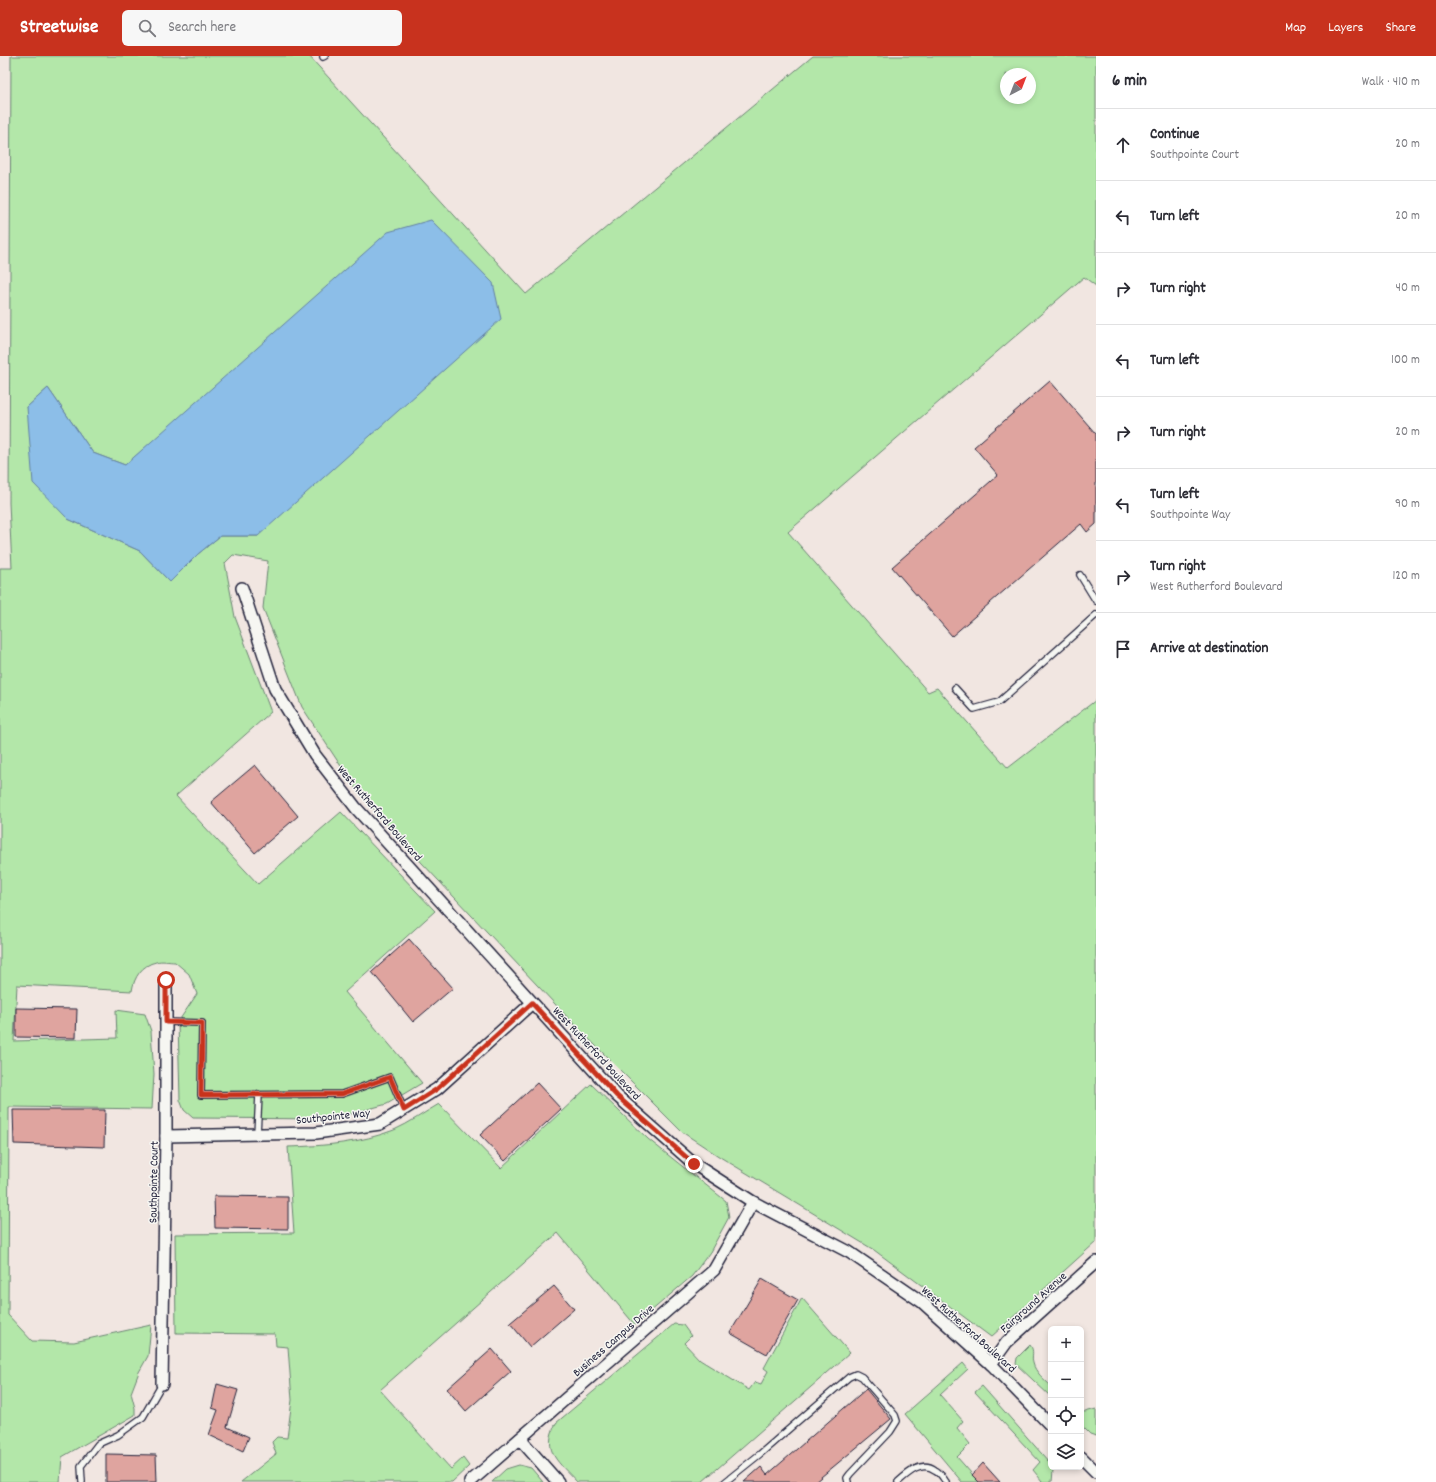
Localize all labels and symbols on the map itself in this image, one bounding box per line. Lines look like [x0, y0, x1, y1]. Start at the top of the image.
north arrow [1000, 68, 1036, 104]
street label: West Rutherford Boulevard [332, 762, 425, 866]
route start [157, 971, 175, 989]
street label: West Rutherford Boulevard [548, 1003, 644, 1105]
street label: Southpointe Way [295, 1105, 372, 1130]
street label: Southpointe Court [145, 1140, 164, 1223]
route end [685, 1155, 703, 1173]
street label: Fairground Avenue [997, 1268, 1071, 1338]
street label: West Rutherford Boulevard [917, 1283, 1019, 1377]
street label: Business Campus Drive [569, 1301, 659, 1381]

